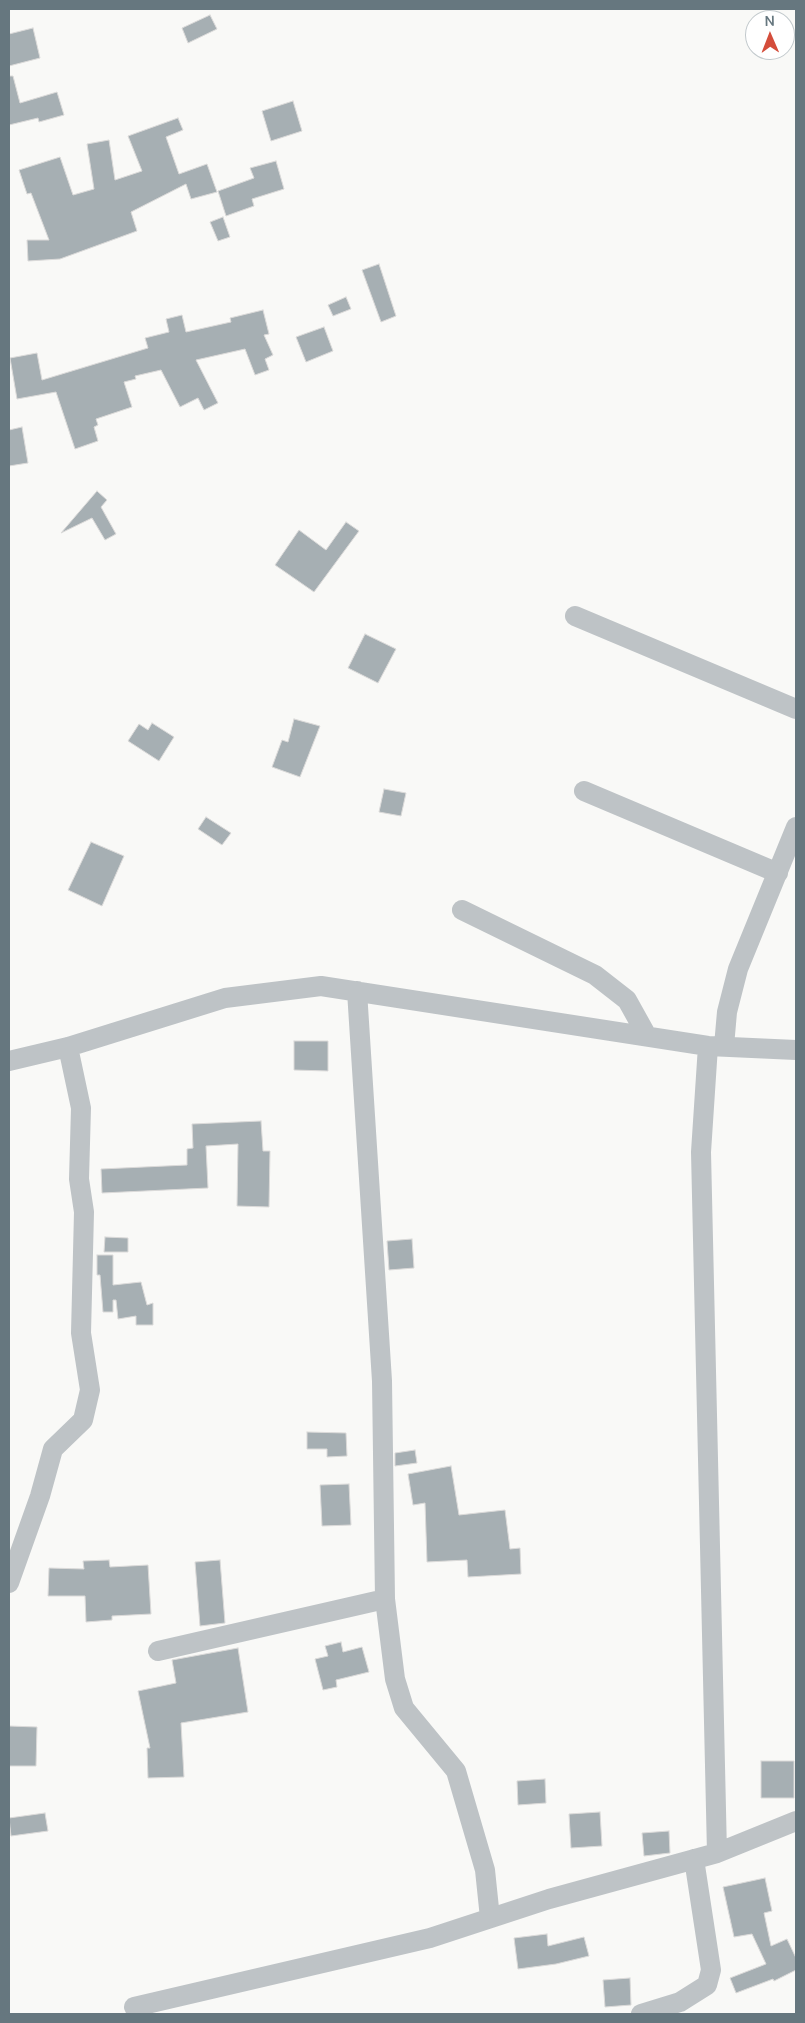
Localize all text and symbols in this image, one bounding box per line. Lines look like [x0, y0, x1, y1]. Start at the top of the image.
north arrow [745, 10, 795, 60]
text: N [765, 11, 775, 30]

